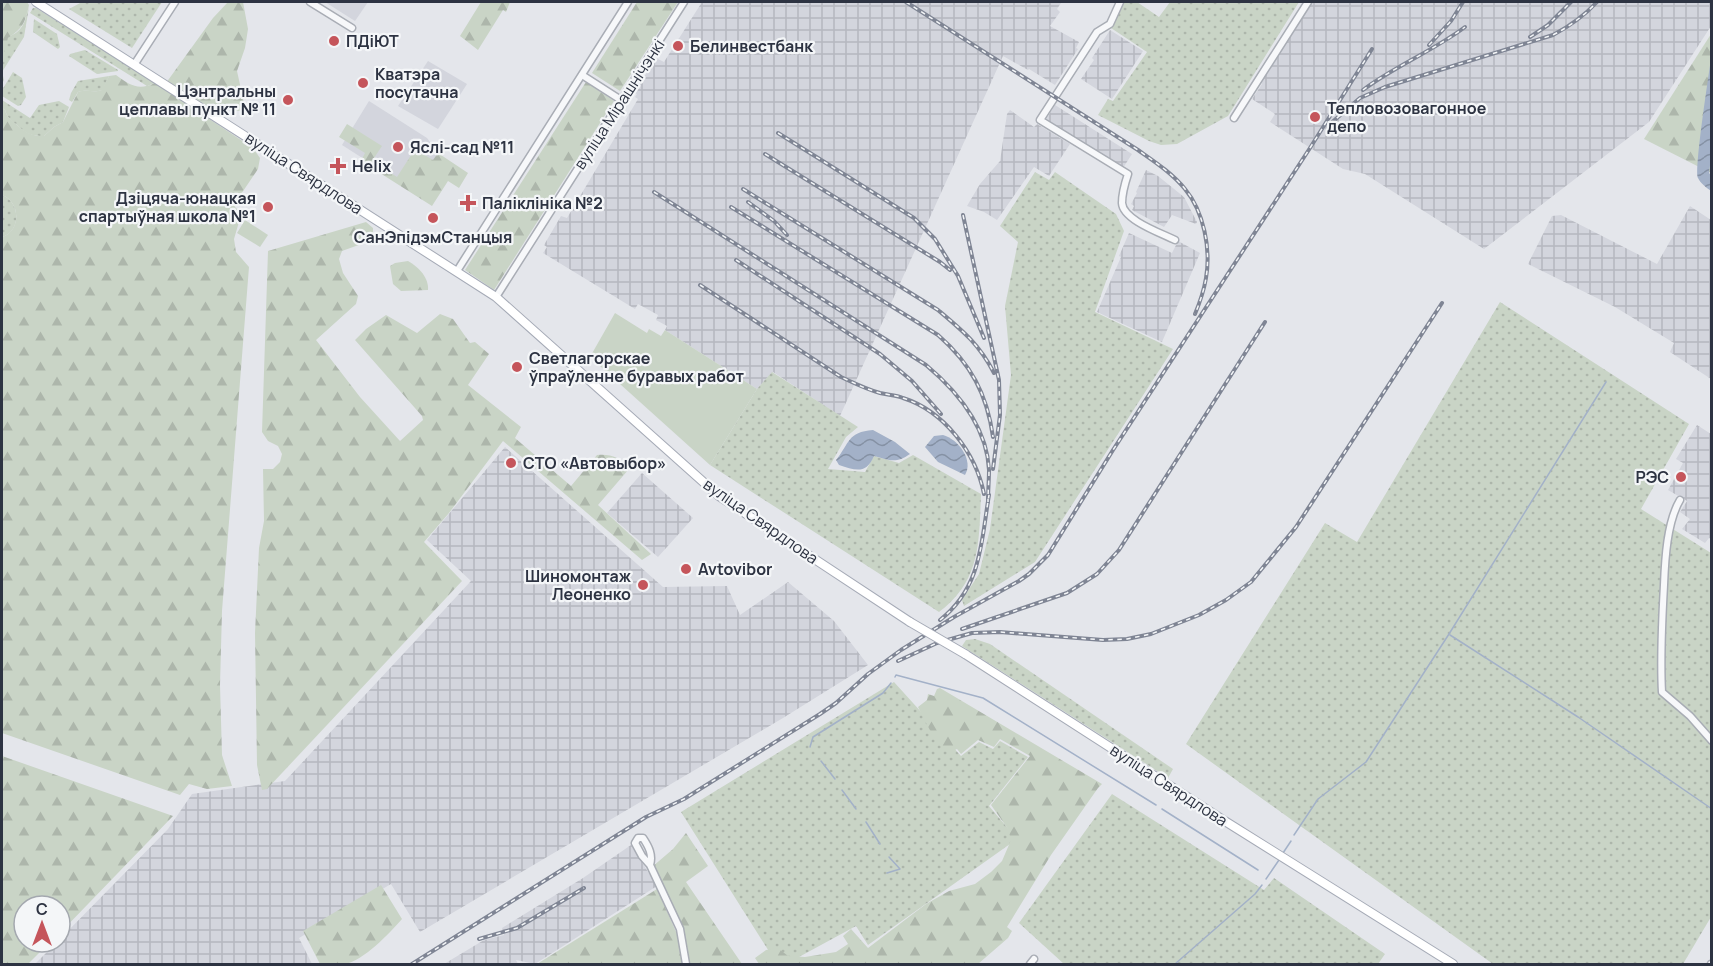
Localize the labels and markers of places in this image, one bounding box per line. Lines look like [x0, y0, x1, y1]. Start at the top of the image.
place label: ПДіЮТ [346, 30, 399, 52]
marker: ПДіЮТ [327, 34, 341, 48]
place label: Белинвестбанк [690, 35, 813, 57]
marker: Белинвестбанк [671, 39, 685, 53]
place label: Кватэра посутачна [375, 63, 458, 103]
marker: Кватэра посутачна [356, 76, 370, 90]
place label: Цэнтральны цеплавы пункт № 11 [119, 80, 276, 120]
marker: Цэнтральны цеплавы пункт № 11 [281, 93, 295, 107]
place label: Тепловозовагонное депо [1327, 97, 1487, 137]
marker: Тепловозовагонное депо [1308, 110, 1322, 124]
place label: Яслі-сад №11 [410, 136, 514, 158]
marker: Яслі-сад №11 [391, 140, 405, 154]
place label: Helix [352, 155, 391, 177]
marker: Helix [329, 157, 347, 175]
place label: Дзіцяча-юнацкая спартыўная школа №1 [79, 187, 256, 227]
place label: Паліклініка №2 [482, 192, 603, 214]
marker: Паліклініка №2 [459, 194, 477, 212]
marker: Дзіцяча-юнацкая спартыўная школа №1 [261, 200, 275, 214]
marker: СанЭпідэмСтанцыя [426, 211, 440, 225]
place label: СанЭпідэмСтанцыя [354, 226, 512, 248]
place label: Светлагорскае ўпраўленне буравых работ [529, 347, 744, 387]
marker: Светлагорскае ўпраўленне буравых работ [510, 360, 524, 374]
place label: СТО «Автовыбор» [523, 452, 666, 474]
marker: СТО «Автовыбор» [504, 456, 518, 470]
place label: РЭС [1635, 466, 1669, 488]
marker: РЭС [1674, 470, 1688, 484]
place label: Avtovibor [698, 558, 772, 580]
marker: Avtovibor [679, 562, 693, 576]
place label: Шиномонтаж Леоненко [525, 565, 632, 605]
marker: Шиномонтаж Леоненко [636, 578, 650, 592]

